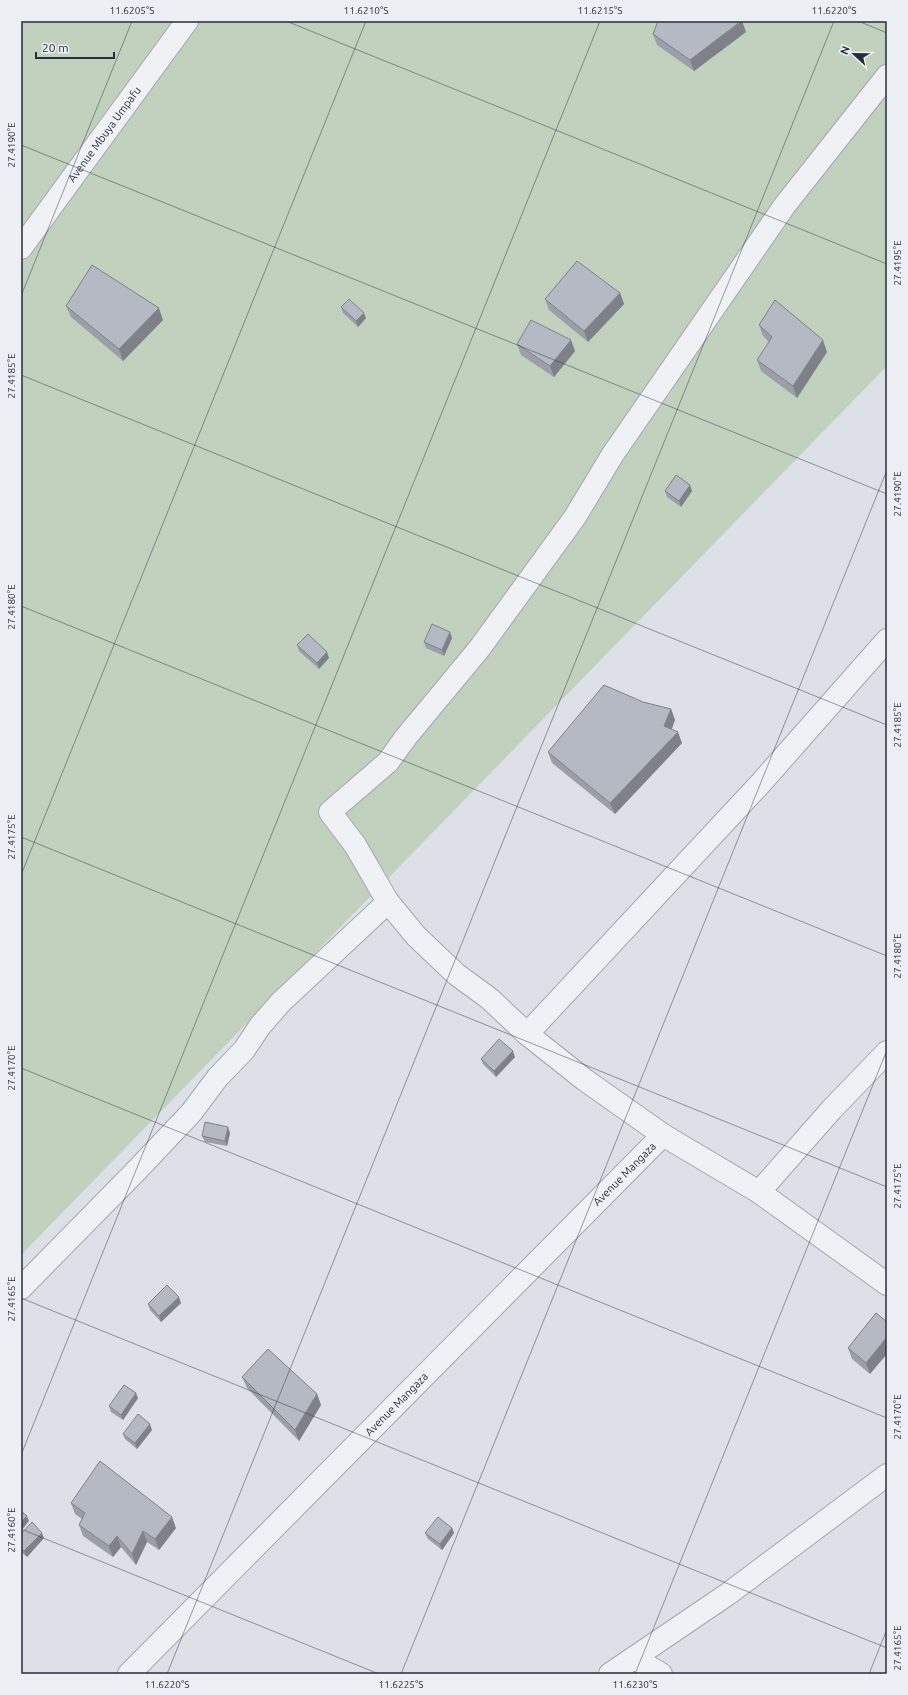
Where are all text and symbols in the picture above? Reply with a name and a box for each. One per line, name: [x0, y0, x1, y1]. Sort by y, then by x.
text: 11.6205°S: [110, 5, 154, 16]
text: 11.6210°S: [344, 5, 388, 16]
text: 11.6215°S: [578, 5, 622, 16]
text: 11.6220°S: [812, 5, 856, 16]
scale bar: [36, 34, 114, 60]
north arrow: [834, 34, 874, 74]
text: 20 m: [42, 41, 69, 54]
text: N: [838, 44, 852, 56]
street label: Avenue Mbuya Umpafu: [65, 84, 143, 184]
text: 27.4190°E: [6, 122, 17, 168]
text: 27.4195°E: [892, 240, 903, 286]
text: 27.4185°E: [6, 353, 17, 399]
text: 27.4190°E: [892, 471, 903, 517]
text: 27.4180°E: [6, 584, 17, 630]
text: 27.4185°E: [892, 702, 903, 748]
text: 27.4175°E: [6, 814, 17, 860]
text: 27.4180°E: [892, 933, 903, 979]
text: 27.4170°E: [6, 1045, 17, 1091]
street label: Avenue Mangaza: [591, 1140, 658, 1208]
text: 27.4175°E: [892, 1163, 903, 1209]
text: 27.4165°E: [6, 1276, 17, 1322]
street label: Avenue Mangaza: [363, 1370, 430, 1438]
text: 27.4170°E: [892, 1394, 903, 1440]
text: 27.4160°E: [6, 1507, 17, 1553]
text: 27.4165°E: [892, 1625, 903, 1671]
text: 11.6220°S: [145, 1679, 189, 1690]
text: 11.6225°S: [379, 1679, 423, 1690]
text: 11.6230°S: [613, 1679, 657, 1690]

